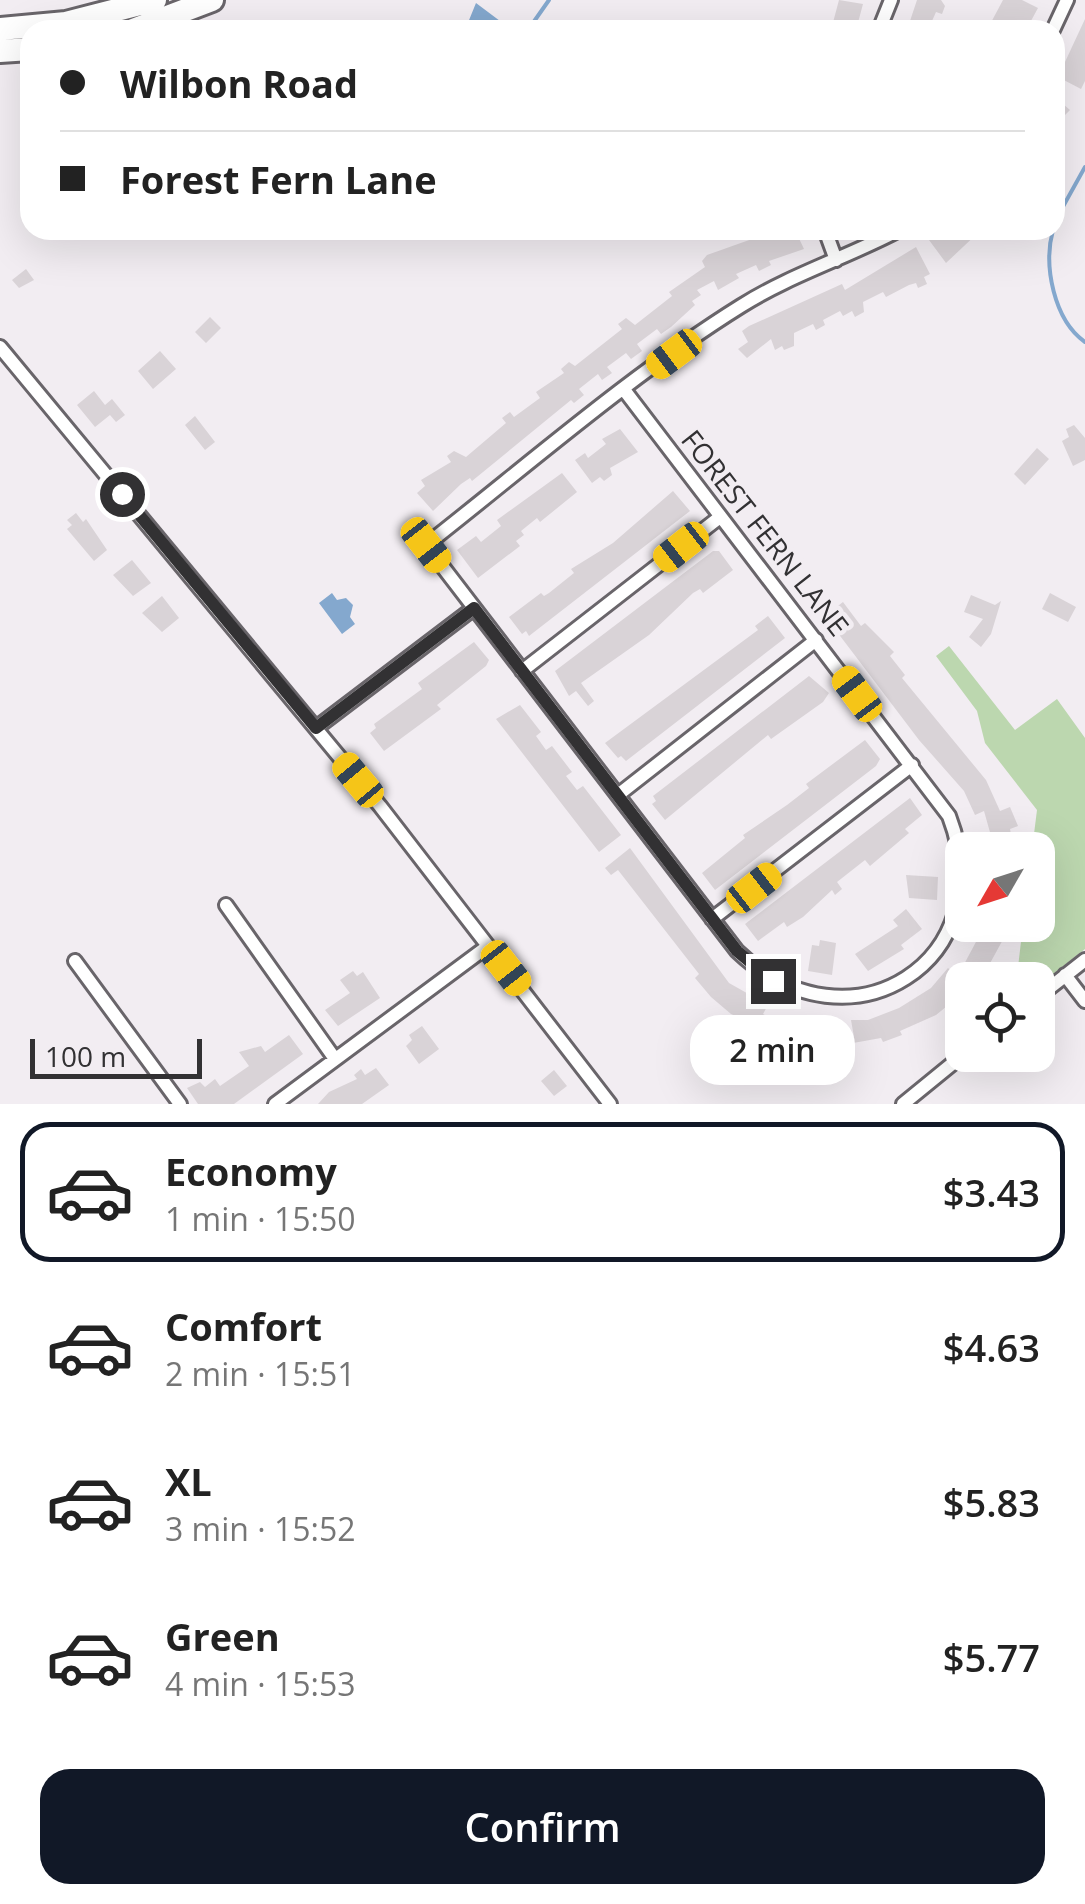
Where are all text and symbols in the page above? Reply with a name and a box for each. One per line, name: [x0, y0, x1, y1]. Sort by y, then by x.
text: Wilbon Road: [120, 57, 358, 109]
text: Forest Fern Lane: [120, 153, 437, 205]
car: [641, 324, 707, 384]
street label: FOREST FERN LANE: [673, 422, 858, 643]
route start: [100, 472, 145, 517]
car: [396, 512, 456, 578]
car: [648, 517, 714, 577]
car: [827, 661, 887, 727]
car: [327, 747, 389, 813]
north arrow: [945, 832, 1055, 942]
map controls: [945, 832, 1055, 1072]
car: [721, 858, 787, 918]
car: [476, 935, 536, 1001]
route end: [751, 959, 796, 1004]
button: locate: [945, 962, 1055, 1072]
callout: 2 min: [690, 1016, 856, 1086]
text: 2 min: [729, 1028, 816, 1071]
scale bar: [30, 1034, 202, 1078]
text: 100 m: [45, 1037, 126, 1075]
text: Economy: [165, 1145, 337, 1197]
icon: car: [45, 1147, 135, 1237]
text: $3.43: [943, 1166, 1040, 1218]
text: 1 min · 15:50: [165, 1197, 356, 1240]
text: Comfort: [165, 1300, 322, 1352]
icon: car: [45, 1302, 135, 1392]
text: $4.63: [943, 1321, 1040, 1373]
text: 2 min · 15:51: [165, 1352, 356, 1395]
text: XL: [165, 1455, 212, 1507]
icon: car: [45, 1457, 135, 1547]
text: $5.83: [943, 1476, 1040, 1528]
text: 3 min · 15:52: [165, 1507, 356, 1550]
text: Green: [165, 1610, 280, 1662]
icon: car: [45, 1612, 135, 1702]
text: $5.77: [943, 1631, 1040, 1683]
text: 4 min · 15:53: [165, 1662, 356, 1705]
button: Confirm: [40, 1769, 1045, 1884]

